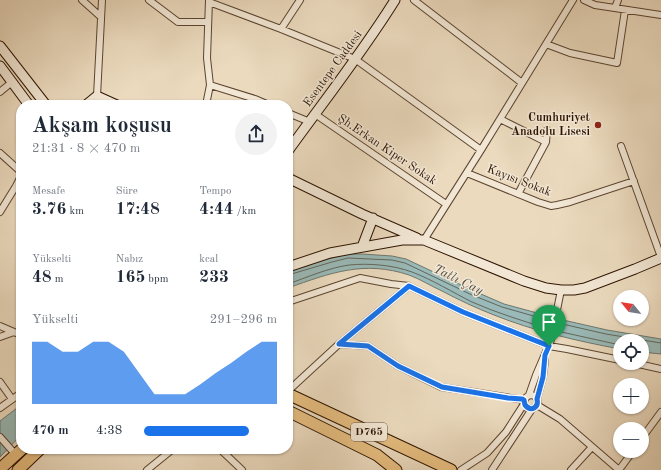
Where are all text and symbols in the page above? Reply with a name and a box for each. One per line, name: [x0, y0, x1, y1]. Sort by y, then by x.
street label: Esentepe Caddesi: [301, 29, 365, 109]
street label: Şh.Erkan Kiper Sokak: [335, 112, 439, 188]
place label: Cumhuriyet Anadolu Lisesi: [511, 112, 591, 138]
button: share: [235, 113, 277, 155]
text: Akşam koşusu: [32, 115, 172, 137]
marker: Cumhuriyet Anadolu Lisesi: [593, 120, 603, 130]
text: 21:31 · 8 × 470 m: [32, 142, 140, 155]
street label: Kayısı Sokak: [485, 163, 553, 199]
text: Mesafe: [32, 186, 65, 197]
text: Süre: [116, 186, 138, 197]
text: Tempo: [199, 186, 231, 197]
text: 3.76: [32, 201, 66, 218]
text: 17:48: [116, 201, 160, 218]
text: 4:44: [199, 201, 234, 218]
text: km: [66, 206, 84, 217]
text: /km: [234, 206, 256, 217]
text: Yükselti: [32, 254, 71, 265]
text: Nabız: [116, 254, 143, 265]
text: kcal: [199, 254, 218, 265]
water label: Tatlı Çay: [431, 262, 485, 298]
text: 48: [32, 269, 52, 286]
text: 165: [116, 269, 145, 286]
text: 233: [199, 269, 229, 286]
text: m: [52, 274, 64, 285]
text: bpm: [145, 274, 168, 285]
north arrow: [613, 290, 649, 326]
map controls: [613, 290, 649, 458]
pin: [532, 305, 566, 346]
icon: arrive: [538, 311, 560, 333]
text: Yükselti: [32, 313, 78, 326]
text: 291–296 m: [210, 313, 277, 326]
button: locate: [613, 334, 649, 370]
button: +: [613, 378, 649, 414]
button: −: [613, 422, 649, 458]
road number: D765: [351, 423, 387, 441]
text: 470 m: [32, 424, 69, 437]
text: 4:38: [96, 424, 122, 437]

